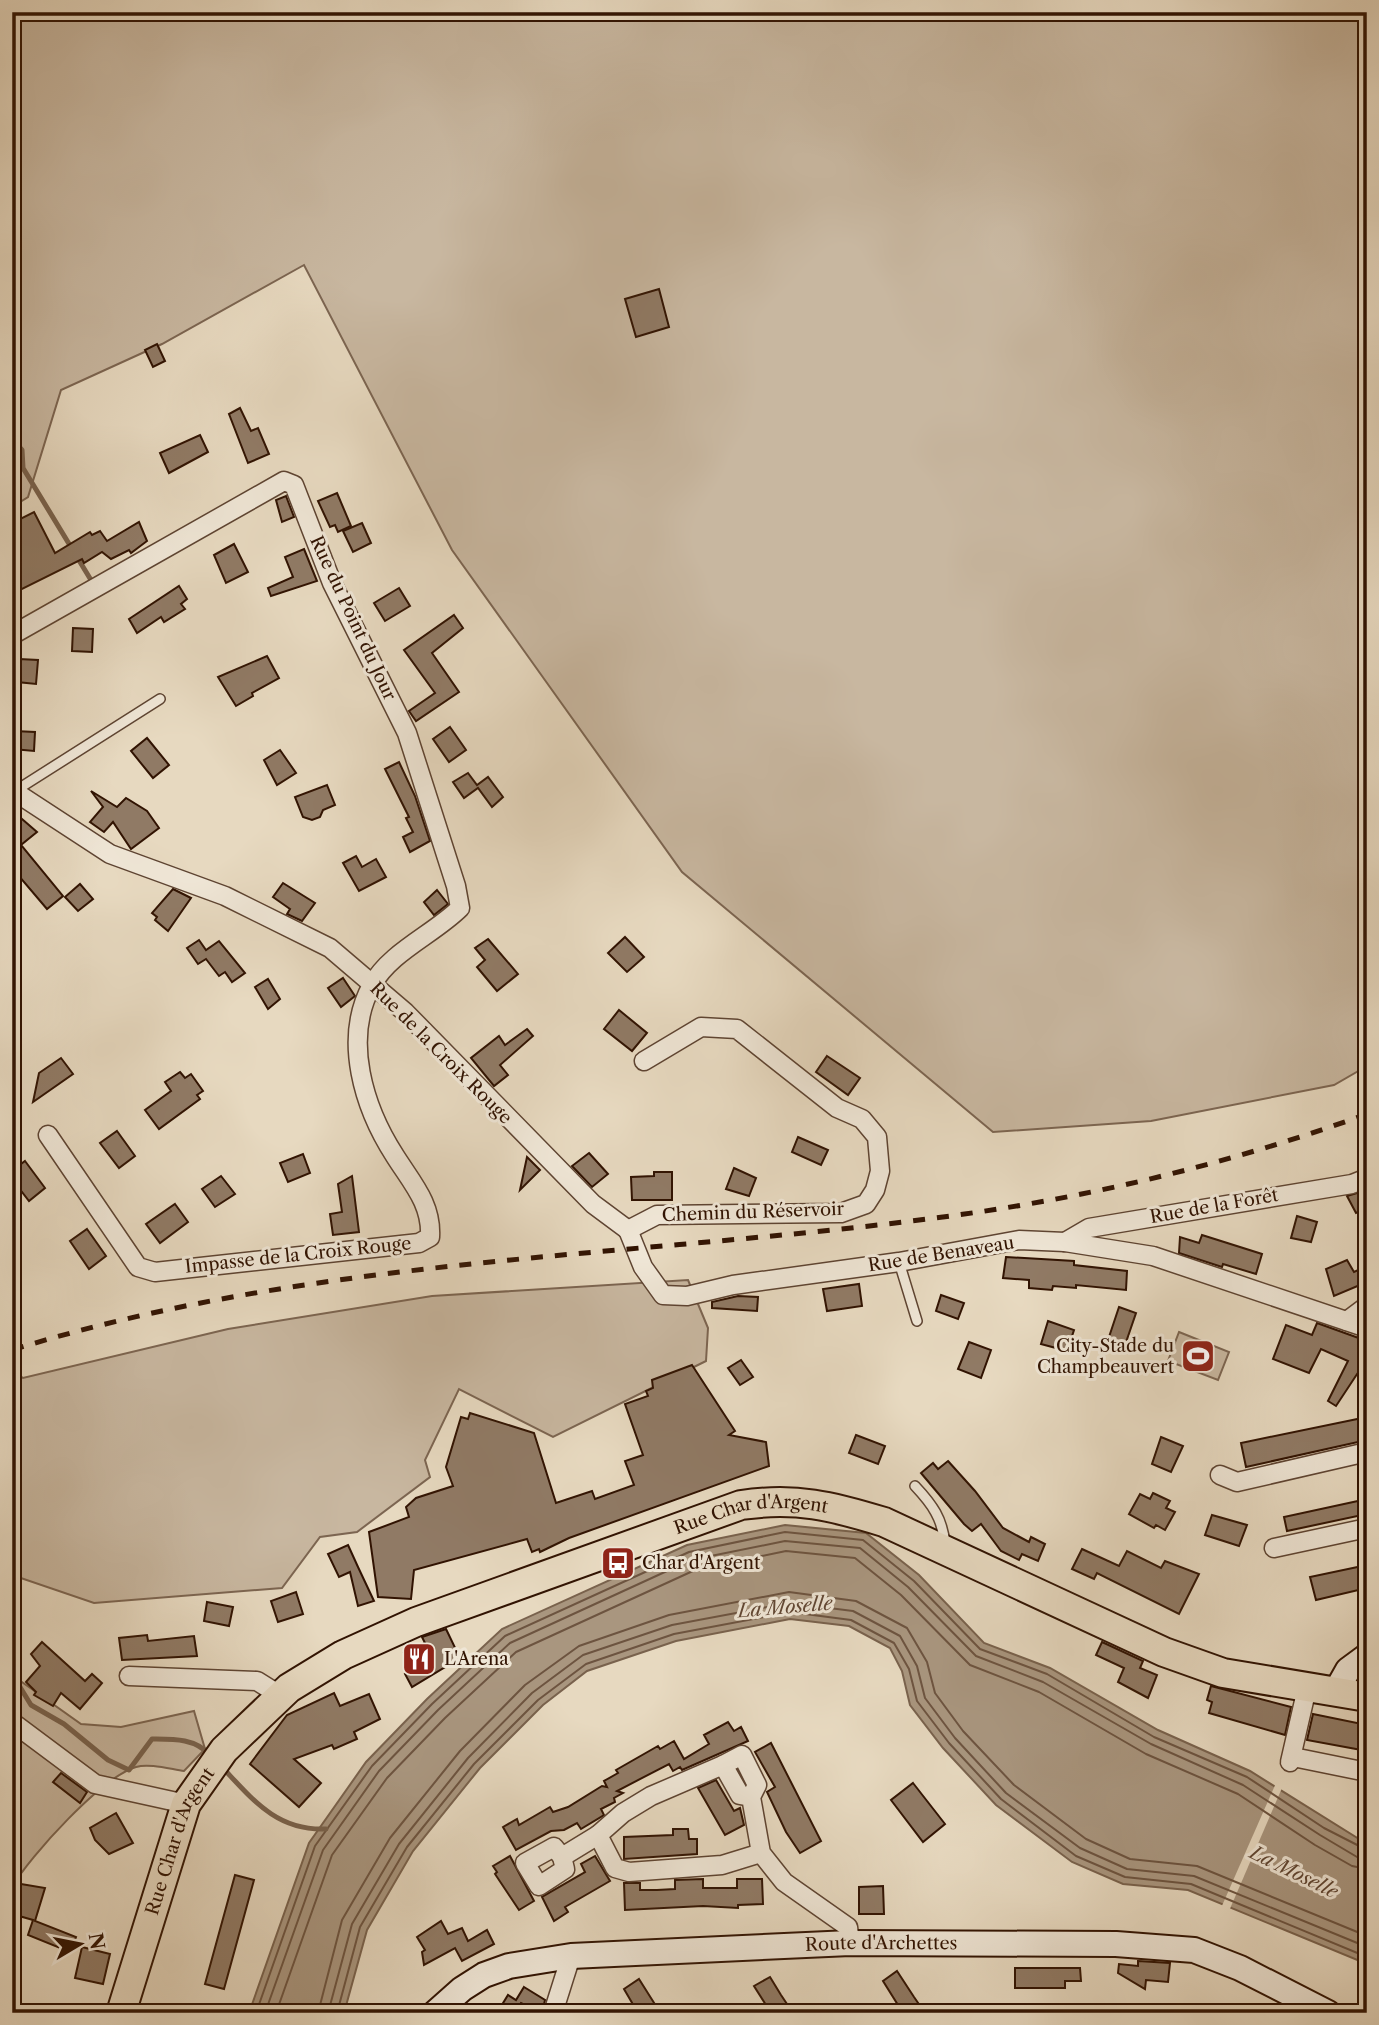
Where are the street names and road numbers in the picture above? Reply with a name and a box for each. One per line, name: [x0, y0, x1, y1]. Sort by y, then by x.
street label: Rue du Point du Jour: [305, 532, 401, 704]
street label: Rue de la Croix Rouge: [365, 977, 517, 1129]
street label: Rue de la Forêt: [1148, 1184, 1281, 1228]
street label: Chemin du Réservoir: [661, 1198, 845, 1226]
street label: Impasse de la Croix Rouge: [184, 1232, 412, 1278]
street label: Rue de Benaveau: [866, 1232, 1016, 1276]
street label: Rue Char d'Argent: [671, 1491, 830, 1539]
street label: Rue Char d'Argent: [141, 1763, 220, 1918]
street label: Route d'Archettes: [804, 1932, 957, 1956]

